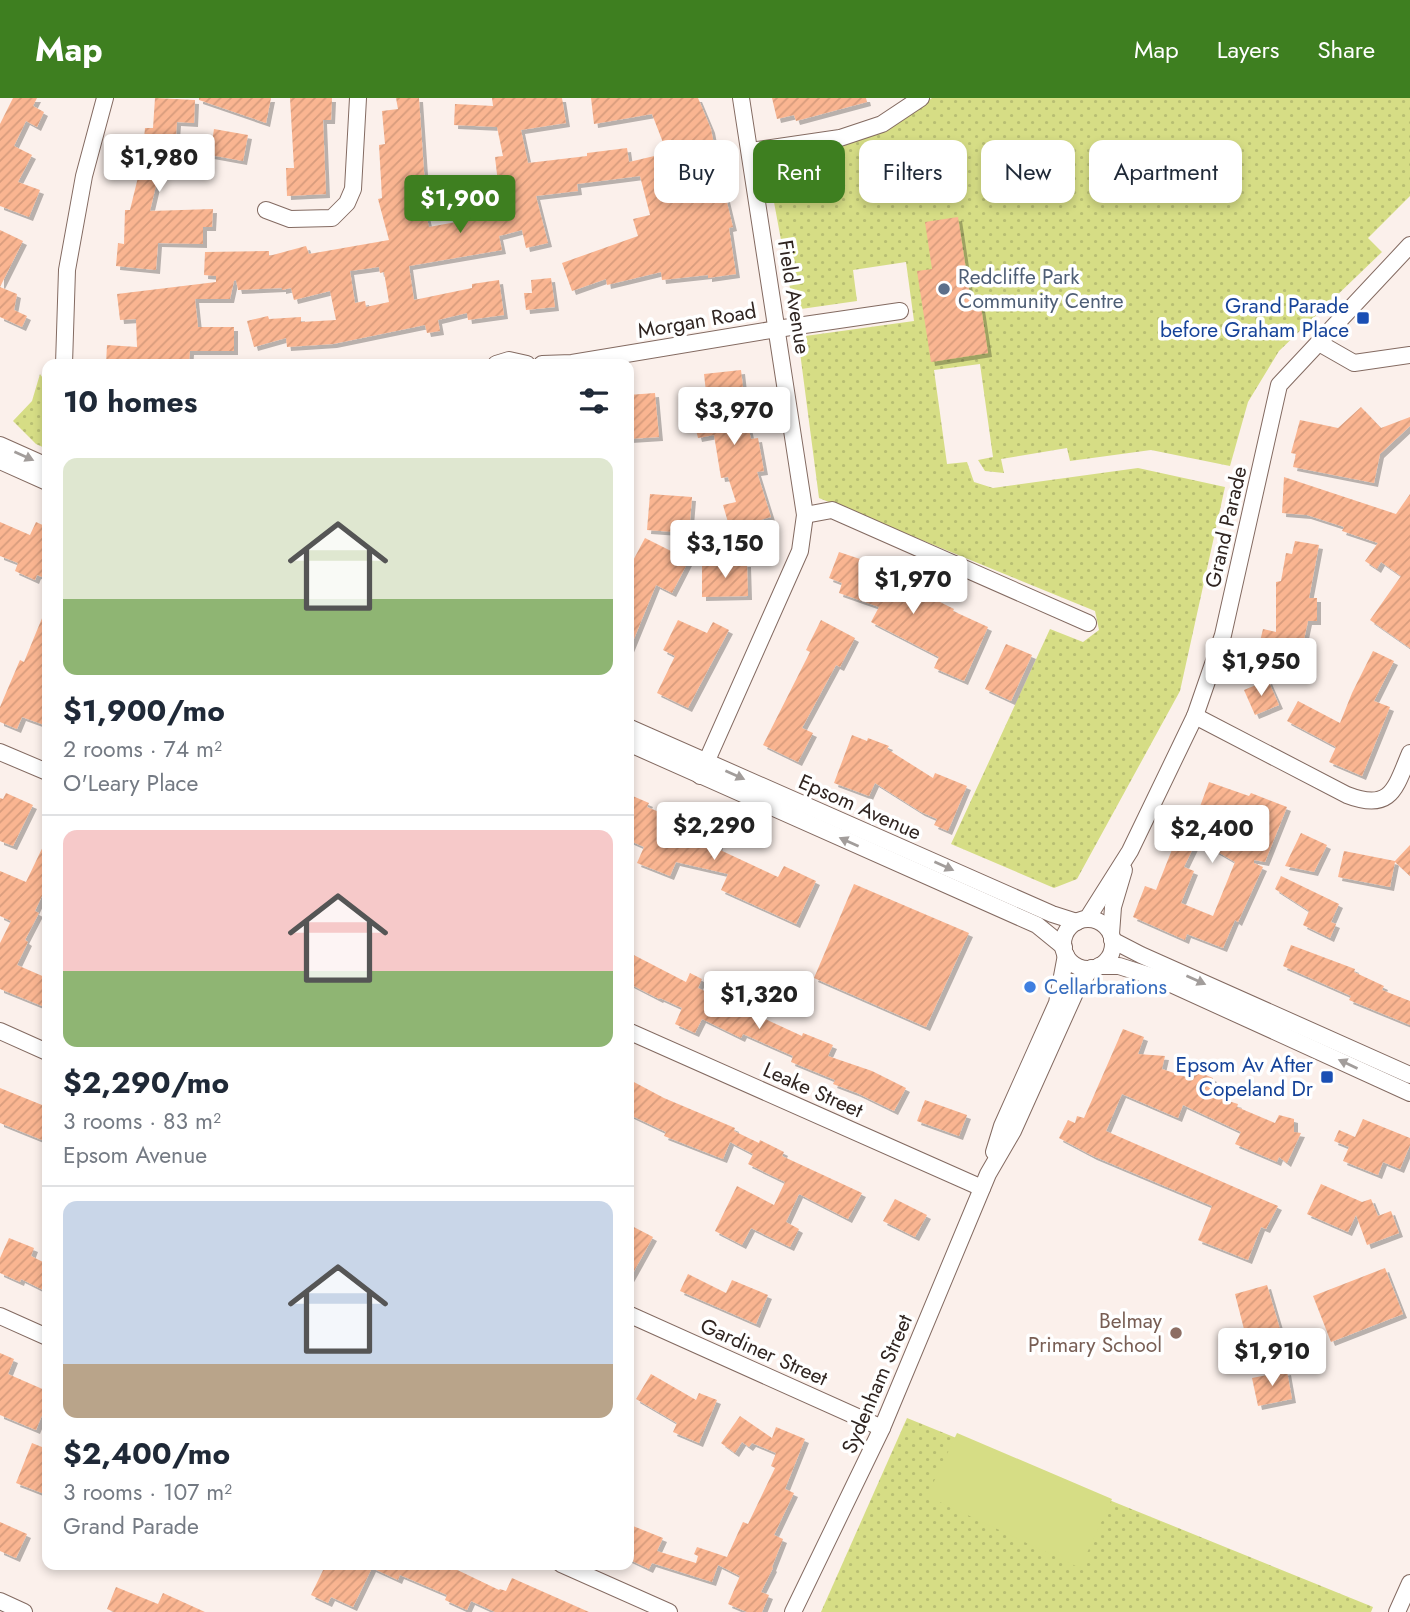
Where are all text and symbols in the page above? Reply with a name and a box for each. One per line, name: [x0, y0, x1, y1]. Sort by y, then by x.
text: Map: [35, 26, 103, 73]
text: Map: [1134, 32, 1179, 67]
text: Layers: [1217, 32, 1279, 67]
text: Share: [1317, 32, 1375, 67]
pin: $1,980: [102, 134, 216, 194]
text: $1,980: [120, 140, 198, 174]
chip: Buy: [654, 140, 739, 203]
chip: Rent: [753, 140, 845, 203]
chip: Filters: [859, 140, 967, 203]
chip: New: [981, 140, 1075, 203]
chip: Apartment: [1089, 140, 1242, 203]
pin: $1,900: [403, 176, 517, 235]
text: $1,900: [420, 181, 500, 215]
street label: Field Avenue: [770, 238, 818, 356]
place label: Redcliffe Park Community Centre: [958, 262, 1124, 316]
marker: Redcliffe Park Community Centre: [936, 281, 952, 297]
place label: Grand Parade before Graham Place: [1160, 291, 1349, 345]
street label: Morgan Road: [635, 296, 759, 346]
marker: Grand Parade before Graham Place: [1355, 310, 1371, 326]
text: 10 homes: [63, 380, 197, 423]
icon: filters: [575, 382, 613, 420]
pin: $3,970: [677, 388, 791, 447]
text: $3,970: [694, 393, 774, 427]
one-way arrow: [13, 451, 34, 462]
street label: Grand Parade: [1197, 463, 1255, 591]
icon: home: [275, 503, 401, 629]
pin: $3,150: [668, 520, 782, 580]
text: $3,150: [686, 526, 764, 560]
pin: $1,970: [856, 556, 970, 616]
text: $1,970: [874, 562, 952, 596]
pin: $1,950: [1204, 638, 1318, 698]
text: $1,950: [1222, 644, 1300, 678]
text: $1,900/mo: [63, 689, 225, 732]
text: 2 rooms · 74 m²: [63, 732, 222, 766]
text: O'Leary Place: [63, 766, 198, 800]
street label: Epsom Avenue: [794, 767, 926, 848]
one-way arrow: [725, 770, 746, 781]
pin: $2,290: [657, 802, 771, 862]
pin: $2,400: [1155, 806, 1269, 865]
text: $2,290: [673, 808, 755, 842]
text: $2,400: [1170, 811, 1254, 845]
one-way arrow: [839, 836, 860, 847]
one-way arrow: [933, 861, 954, 872]
icon: home: [275, 875, 401, 1001]
pin: $1,320: [702, 972, 816, 1031]
place label: Cellarbrations: [1044, 972, 1167, 1002]
one-way arrow: [1186, 974, 1206, 986]
text: $1,320: [720, 977, 798, 1011]
marker: Cellarbrations: [1022, 979, 1038, 995]
place label: Epsom Av After Copeland Dr: [1176, 1050, 1314, 1104]
street label: Leake Street: [758, 1055, 868, 1125]
one-way arrow: [1338, 1058, 1358, 1070]
text: $2,290/mo: [63, 1061, 229, 1104]
marker: Epsom Av After Copeland Dr: [1319, 1069, 1335, 1085]
text: 3 rooms · 83 m²: [63, 1104, 221, 1138]
text: Epsom Avenue: [63, 1138, 207, 1172]
icon: home: [275, 1246, 401, 1372]
place label: Belmay Primary School: [1028, 1306, 1163, 1360]
street label: Sydenham Street: [834, 1310, 920, 1458]
street label: Gardiner Street: [696, 1311, 832, 1393]
marker: Belmay Primary School: [1168, 1325, 1184, 1341]
pin: $1,910: [1215, 1328, 1329, 1388]
text: $1,910: [1234, 1334, 1310, 1368]
text: $2,400/mo: [63, 1432, 230, 1475]
text: 3 rooms · 107 m²: [63, 1475, 232, 1509]
text: Grand Parade: [63, 1509, 199, 1543]

